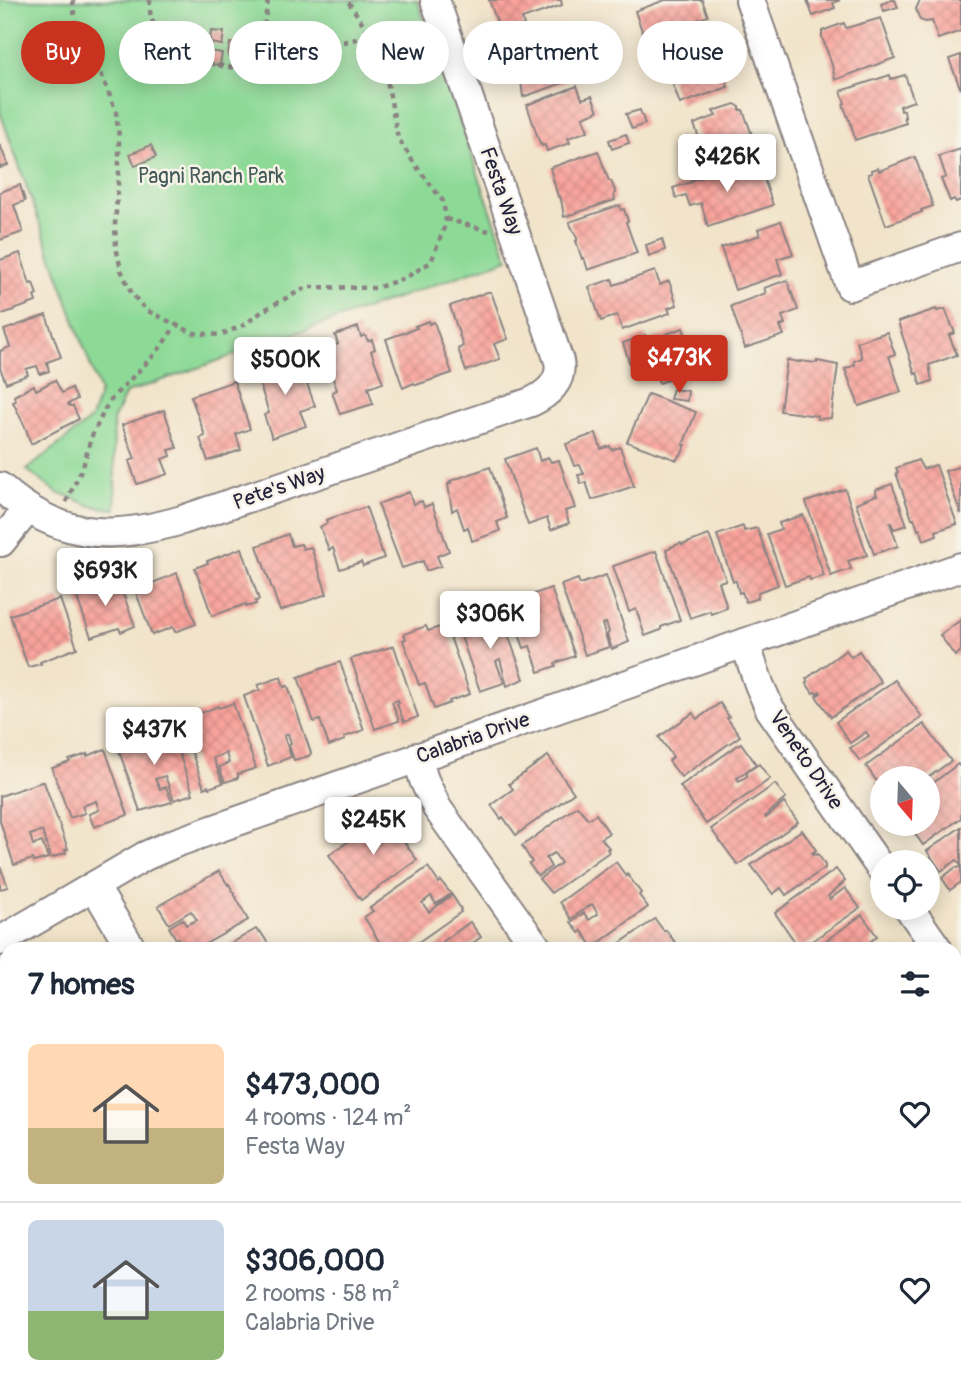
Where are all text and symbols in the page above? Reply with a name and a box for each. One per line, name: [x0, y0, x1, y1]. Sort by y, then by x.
chip: Buy: [21, 21, 105, 84]
chip: Rent: [119, 21, 215, 84]
chip: Filters: [229, 21, 342, 84]
chip: New: [356, 21, 449, 84]
chip: Apartment: [463, 21, 623, 84]
chip: House: [637, 21, 747, 84]
pin: $426K: [678, 134, 776, 194]
text: $426K: [694, 142, 760, 171]
street label: Festa Way: [473, 143, 529, 239]
park label: Pagni Ranch Park: [138, 163, 284, 190]
pin: $473K: [630, 336, 728, 395]
pin: $500K: [236, 338, 334, 397]
text: $473K: [647, 343, 711, 372]
text: $500K: [250, 345, 320, 374]
street label: Pete's Way: [229, 460, 329, 516]
pin: $693K: [56, 548, 154, 608]
text: $693K: [73, 556, 137, 585]
pin: $306K: [441, 592, 539, 651]
text: $306K: [456, 599, 524, 628]
street label: Veneto Drive: [763, 705, 849, 815]
street label: Calabria Drive: [413, 706, 534, 770]
pin: $437K: [105, 708, 203, 767]
text: $437K: [122, 715, 186, 744]
north arrow: [870, 766, 940, 836]
map controls: [870, 766, 940, 920]
pin: $245K: [324, 798, 422, 857]
text: $245K: [341, 805, 406, 834]
button: locate: [870, 850, 940, 920]
icon: filters: [896, 965, 934, 1003]
text: 7 homes: [28, 966, 135, 1003]
text: $473,000: [245, 1066, 380, 1103]
icon: home: [84, 1072, 168, 1156]
icon: heart: [896, 1095, 934, 1133]
text: 4 rooms · 124 m²: [245, 1103, 411, 1132]
text: Festa Way: [245, 1132, 345, 1161]
text: $306,000: [245, 1242, 385, 1279]
icon: home: [84, 1248, 168, 1332]
icon: heart: [896, 1271, 934, 1309]
text: 2 rooms · 58 m²: [245, 1279, 400, 1308]
text: Calabria Drive: [245, 1308, 374, 1337]

